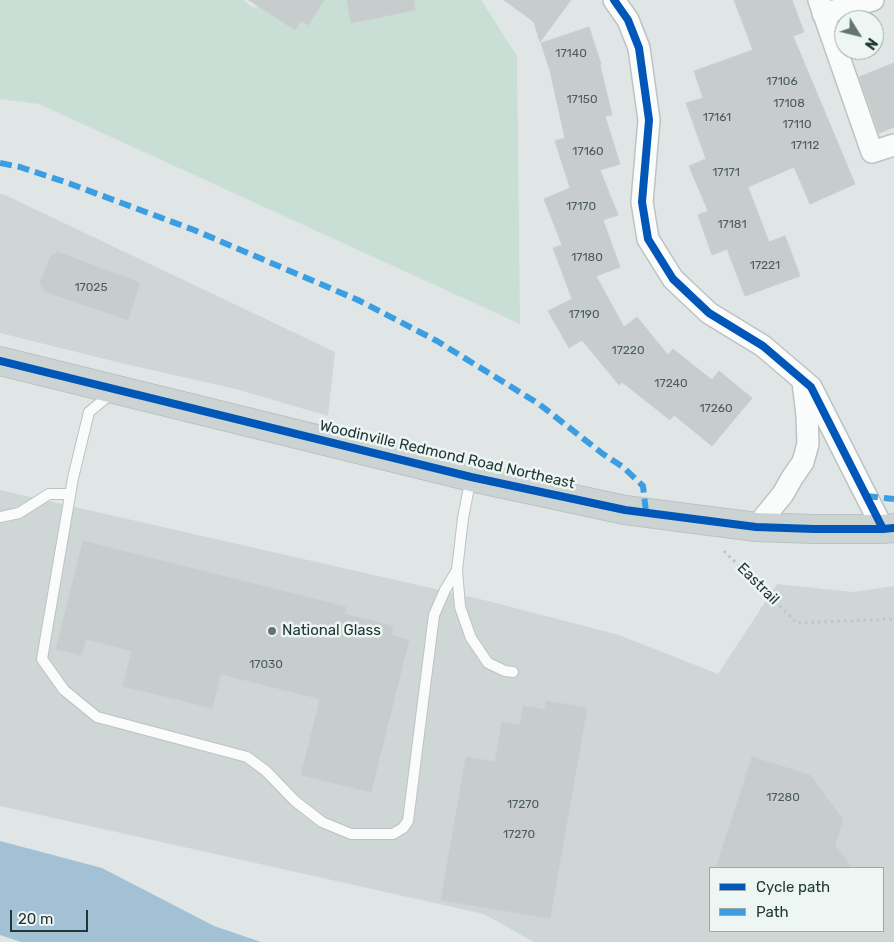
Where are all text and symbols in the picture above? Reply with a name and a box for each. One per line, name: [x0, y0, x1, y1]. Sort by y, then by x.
north arrow: [834, 10, 884, 60]
text: N: [861, 34, 881, 53]
house number: 17140: [555, 47, 587, 61]
house number: 17106: [766, 75, 798, 89]
house number: 17150: [566, 93, 598, 107]
house number: 17108: [773, 97, 805, 111]
house number: 17161: [703, 111, 731, 125]
house number: 17110: [782, 118, 812, 132]
house number: 17112: [791, 139, 819, 153]
house number: 17160: [572, 145, 604, 159]
house number: 17171: [712, 166, 740, 180]
house number: 17170: [566, 200, 596, 214]
house number: 17181: [717, 218, 747, 232]
house number: 17180: [571, 251, 603, 265]
house number: 17221: [750, 259, 780, 273]
house number: 17025: [74, 281, 108, 295]
house number: 17190: [568, 308, 600, 322]
house number: 17220: [612, 344, 644, 358]
house number: 17240: [654, 377, 688, 391]
house number: 17260: [699, 402, 733, 416]
street label: Woodinville Redmond Road Northeast: [318, 417, 576, 493]
street label: Eastrail: [733, 559, 783, 609]
place label: National Glass: [282, 622, 381, 640]
marker: National Glass: [266, 625, 278, 637]
house number: 17030: [249, 658, 283, 672]
house number: 17280: [766, 791, 800, 805]
house number: 17270: [507, 798, 539, 812]
house number: 17270: [503, 828, 535, 842]
legend: [709, 867, 884, 932]
text: Cycle path: [756, 878, 830, 896]
scale bar: [12, 900, 90, 932]
text: Path: [756, 903, 789, 921]
text: 20 m: [18, 910, 53, 928]

